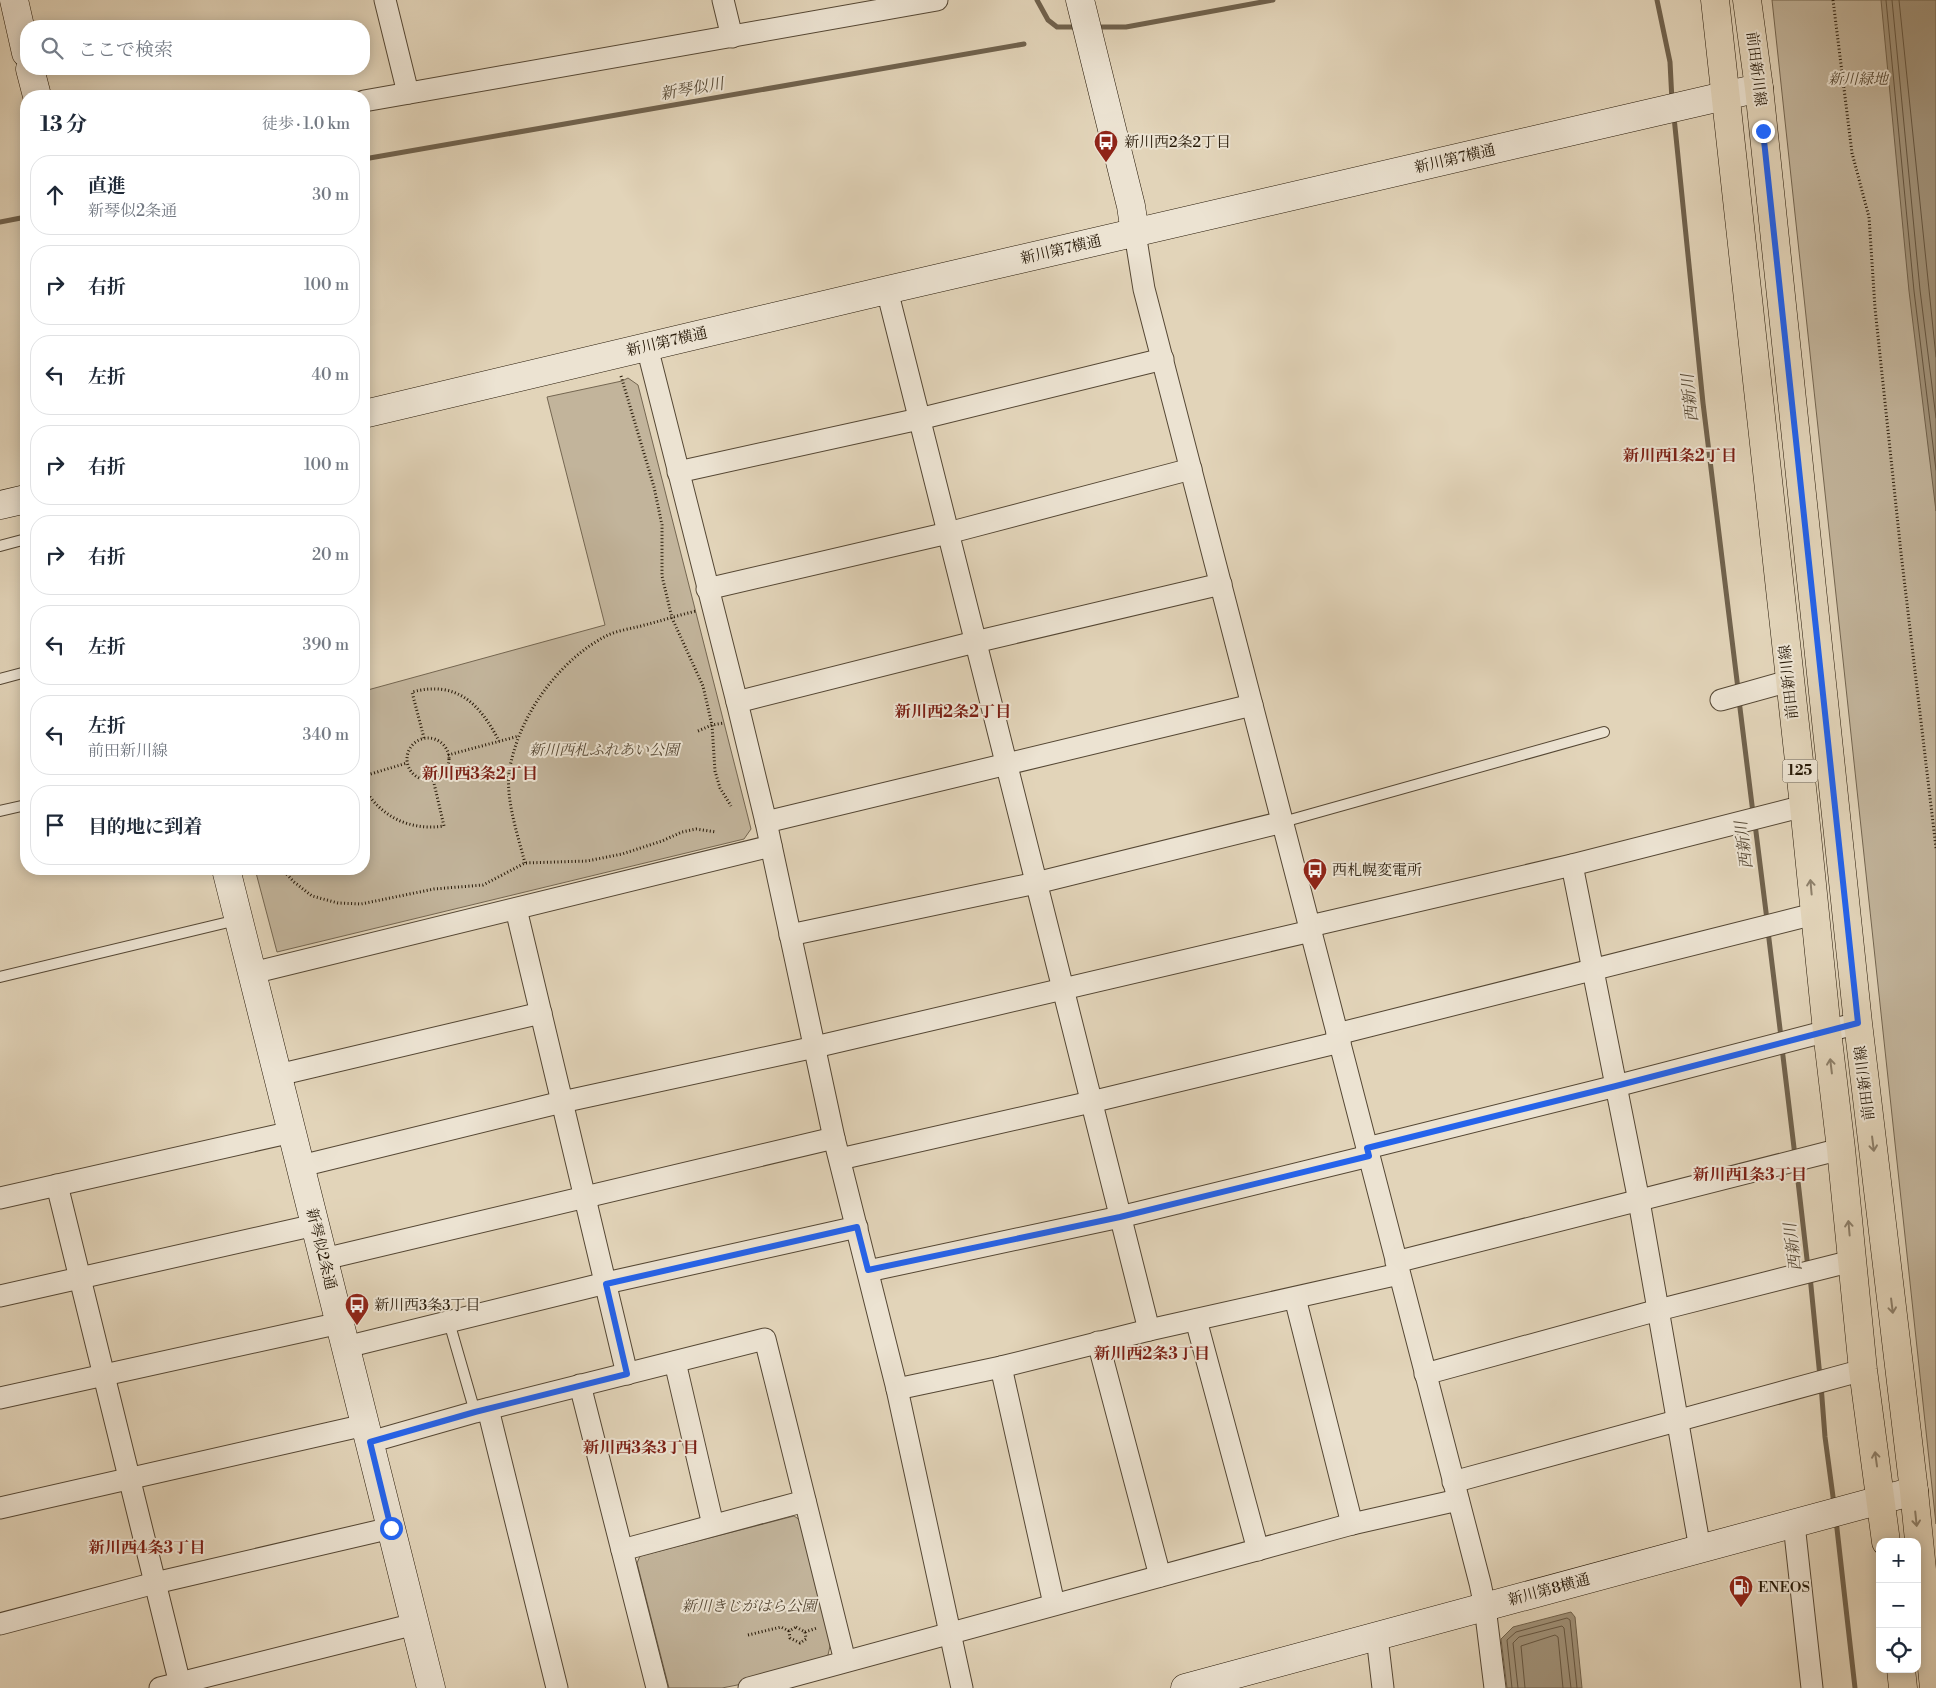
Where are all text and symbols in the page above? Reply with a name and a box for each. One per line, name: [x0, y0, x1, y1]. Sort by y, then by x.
search box: [20, 20, 370, 75]
street label: 前田新川線: [1742, 31, 1770, 107]
icon: search: [38, 34, 66, 62]
text: ここで検索: [78, 38, 173, 62]
park label: 新川緑地: [1828, 70, 1890, 89]
water label: 新琴似川: [659, 73, 727, 104]
text: 13 分: [40, 112, 87, 138]
text: 徒歩 · 1.0 km: [262, 114, 350, 134]
route end: [1752, 120, 1775, 143]
bus stop icon: 新川西2条2丁目: [1093, 129, 1119, 163]
place label: 新川西2条2丁目: [1124, 133, 1231, 152]
street label: 新川第7横通: [1413, 140, 1497, 178]
text: 直進: [88, 174, 126, 198]
icon: ahead: [41, 181, 69, 209]
text: 30 m: [312, 185, 349, 205]
text: 新琴似2条通: [88, 201, 177, 221]
street label: 新川第7横通: [1019, 231, 1103, 269]
icon: right: [41, 271, 69, 299]
text: 右折: [88, 275, 126, 299]
text: 100 m: [304, 275, 349, 295]
street label: 新川第7横通: [625, 323, 709, 361]
icon: left: [41, 361, 69, 389]
text: 左折: [88, 365, 126, 389]
text: 40 m: [312, 365, 349, 385]
water label: 西新川: [1677, 371, 1702, 423]
district label: 新川西1条2丁目: [1622, 446, 1737, 466]
icon: right: [41, 451, 69, 479]
text: 右折: [88, 455, 126, 479]
text: 100 m: [304, 455, 349, 475]
icon: right: [41, 541, 69, 569]
text: 右折: [88, 545, 126, 569]
text: 20 m: [312, 545, 349, 565]
icon: left: [41, 631, 69, 659]
text: 左折: [88, 635, 126, 659]
text: 390 m: [303, 635, 349, 655]
street label: 前田新川線: [1776, 644, 1802, 720]
district label: 新川西2条2丁目: [894, 702, 1011, 722]
text: 左折: [88, 714, 126, 738]
icon: left: [41, 721, 69, 749]
text: 340 m: [302, 725, 349, 745]
text: 前田新川線: [88, 741, 168, 761]
park label: 新川西札ふれあい公園: [529, 741, 682, 760]
road number: 125: [1782, 759, 1818, 782]
district label: 新川西3条2丁目: [421, 764, 538, 784]
icon: arrive: [41, 811, 69, 839]
text: 目的地に到着: [88, 815, 202, 839]
water label: 西新川: [1731, 818, 1757, 870]
bus stop icon: 西札幌変電所: [1302, 857, 1328, 891]
place label: 西札幌変電所: [1332, 861, 1422, 880]
one-way arrow: [1807, 880, 1816, 896]
street label: 前田新川線: [1851, 1045, 1879, 1121]
one-way arrow: [1826, 1059, 1836, 1075]
one-way arrow: [1868, 1136, 1878, 1152]
district label: 新川西1条3丁目: [1692, 1165, 1807, 1185]
street label: 新琴似2条通: [302, 1206, 340, 1292]
water label: 西新川: [1780, 1220, 1806, 1272]
one-way arrow: [1844, 1220, 1854, 1236]
bus stop icon: 新川西3条3丁目: [344, 1292, 370, 1326]
place label: 新川西3条3丁目: [374, 1296, 481, 1315]
one-way arrow: [1887, 1297, 1897, 1313]
district label: 新川西2条3丁目: [1093, 1344, 1210, 1364]
district label: 新川西3条3丁目: [582, 1438, 699, 1458]
one-way arrow: [1870, 1451, 1880, 1467]
one-way arrow: [1912, 1511, 1921, 1527]
route start: [380, 1517, 403, 1540]
district label: 新川西4条3丁目: [88, 1538, 205, 1558]
map controls: [1876, 1538, 1921, 1673]
button: +: [1876, 1538, 1921, 1583]
street label: 新川第8横通: [1506, 1570, 1592, 1610]
fuel station icon: ENEOS: [1728, 1574, 1754, 1608]
place label: ENEOS: [1758, 1578, 1810, 1597]
button: −: [1876, 1583, 1921, 1628]
park label: 新川きじがはら公園: [681, 1597, 819, 1616]
button: locate: [1876, 1628, 1921, 1673]

